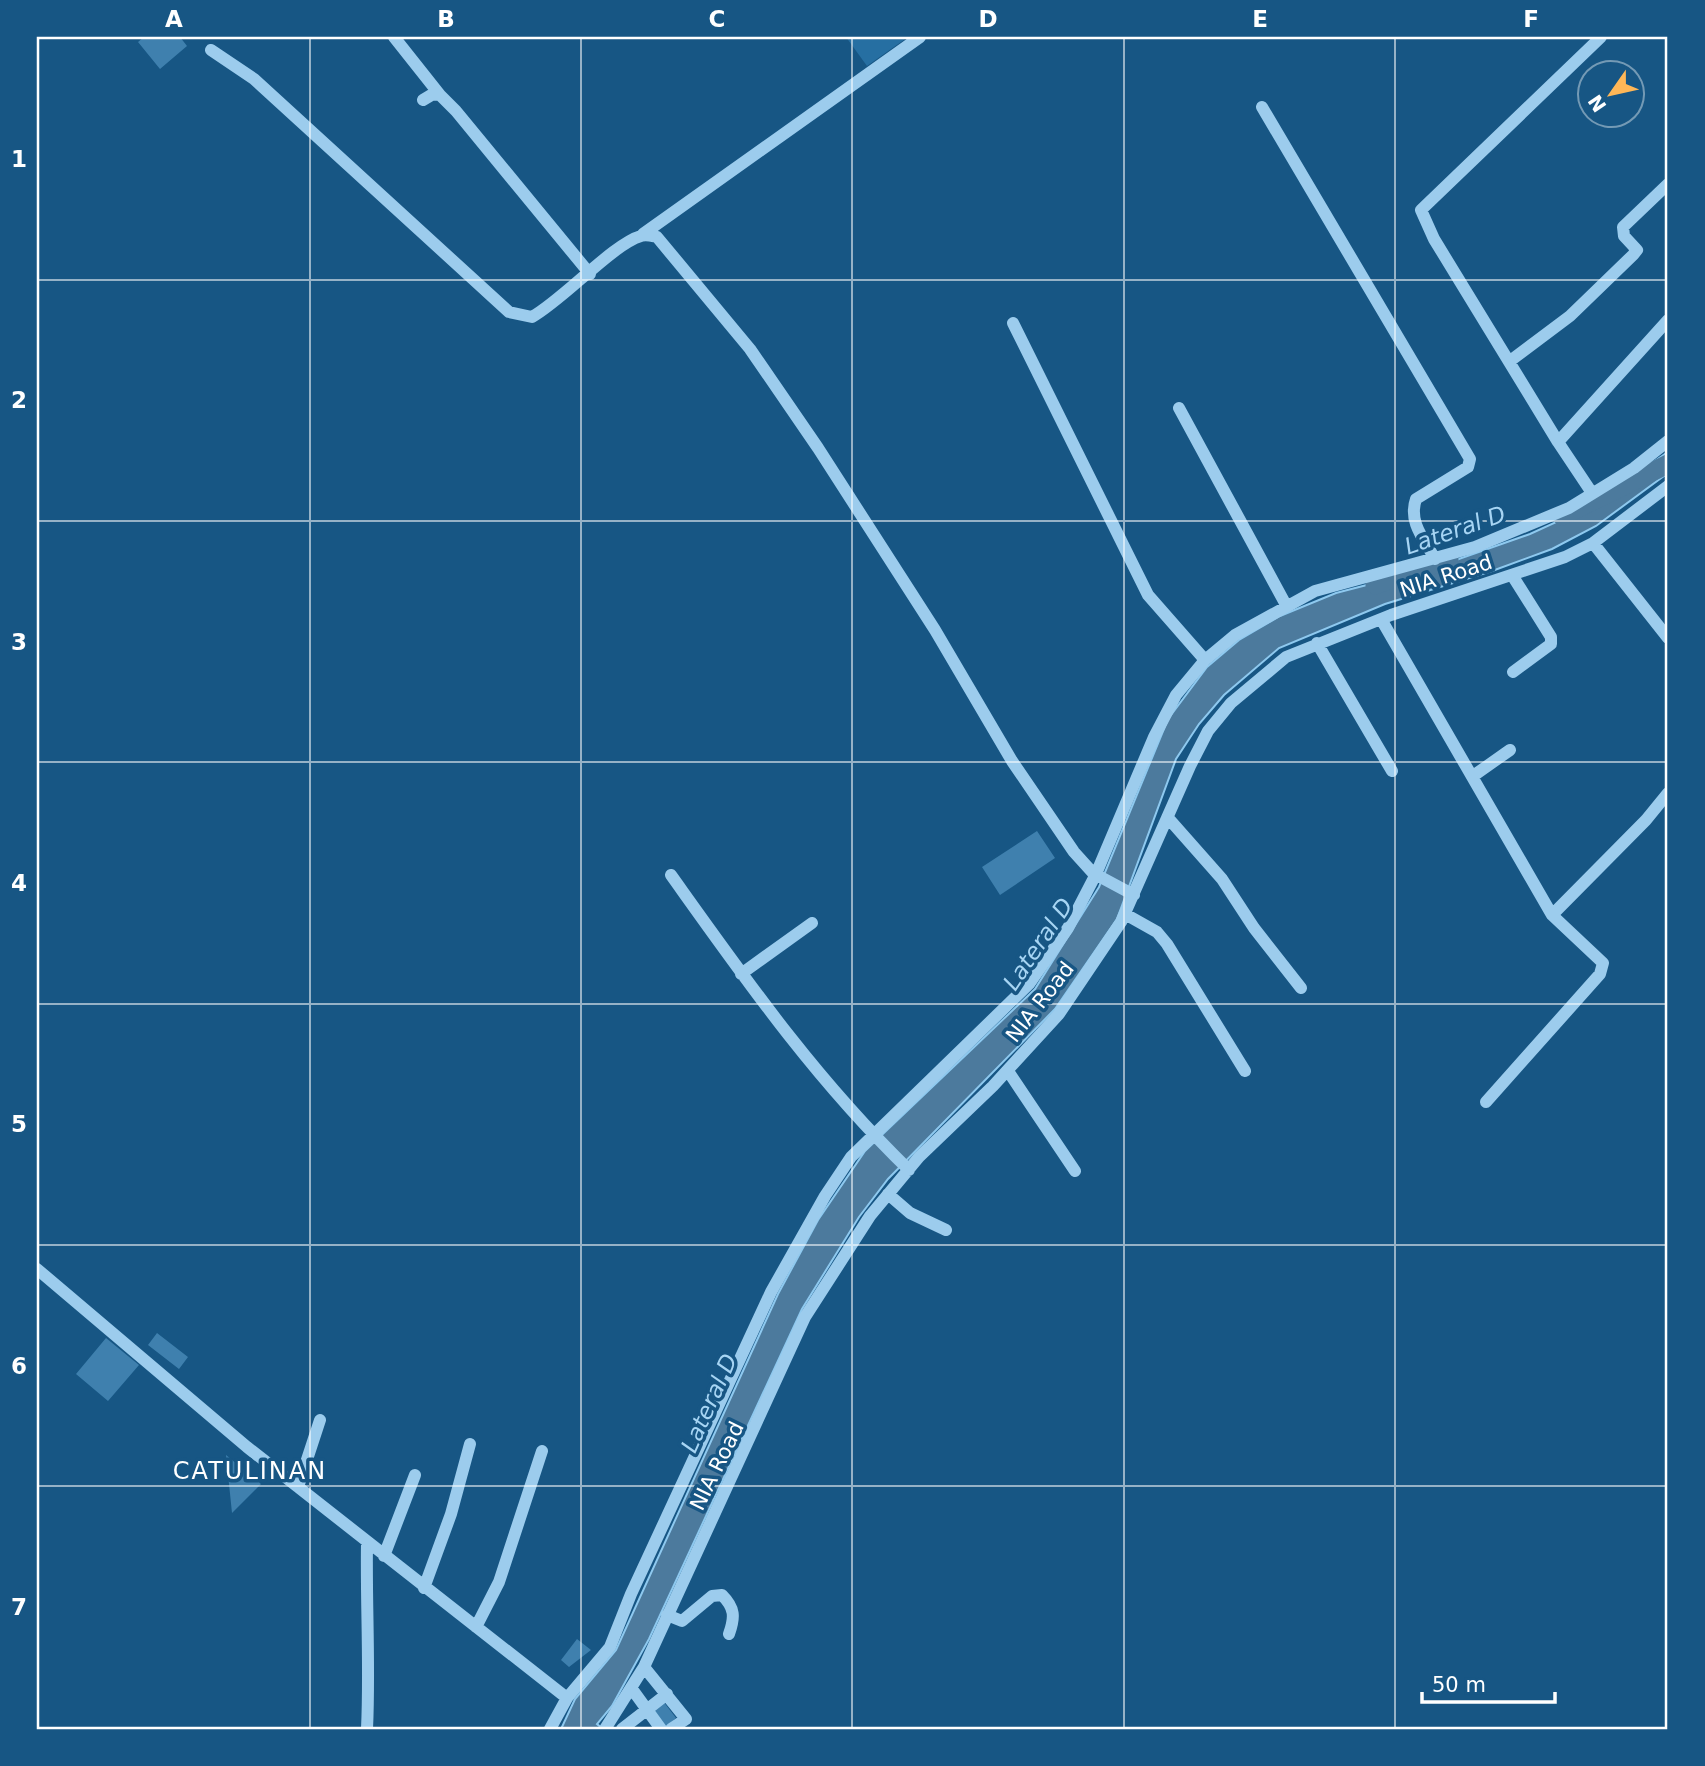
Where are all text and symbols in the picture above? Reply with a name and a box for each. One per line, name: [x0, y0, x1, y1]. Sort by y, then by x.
text: A: [165, 6, 183, 32]
text: B: [437, 6, 455, 32]
text: C: [709, 6, 725, 32]
text: D: [978, 6, 998, 32]
text: E: [1252, 6, 1268, 32]
text: F: [1523, 6, 1539, 32]
north arrow: [1576, 60, 1646, 130]
text: N: [1583, 91, 1610, 116]
text: 1: [11, 146, 27, 172]
text: 2: [11, 387, 27, 413]
water label: Lateral D: [1401, 501, 1509, 559]
street label: NIA Road: [1397, 550, 1495, 602]
text: 3: [11, 629, 27, 655]
text: 4: [11, 870, 27, 896]
water label: Lateral D: [998, 893, 1078, 995]
street label: NIA Road: [1001, 957, 1079, 1047]
text: 5: [11, 1111, 27, 1137]
water label: Lateral D: [676, 1350, 742, 1456]
text: 6: [11, 1353, 27, 1379]
street label: NIA Road: [685, 1418, 749, 1514]
district label: CATULINAN: [173, 1457, 327, 1485]
text: 7: [11, 1594, 27, 1620]
scale bar: [1422, 1661, 1554, 1705]
text: 50 m: [1432, 1673, 1486, 1697]

